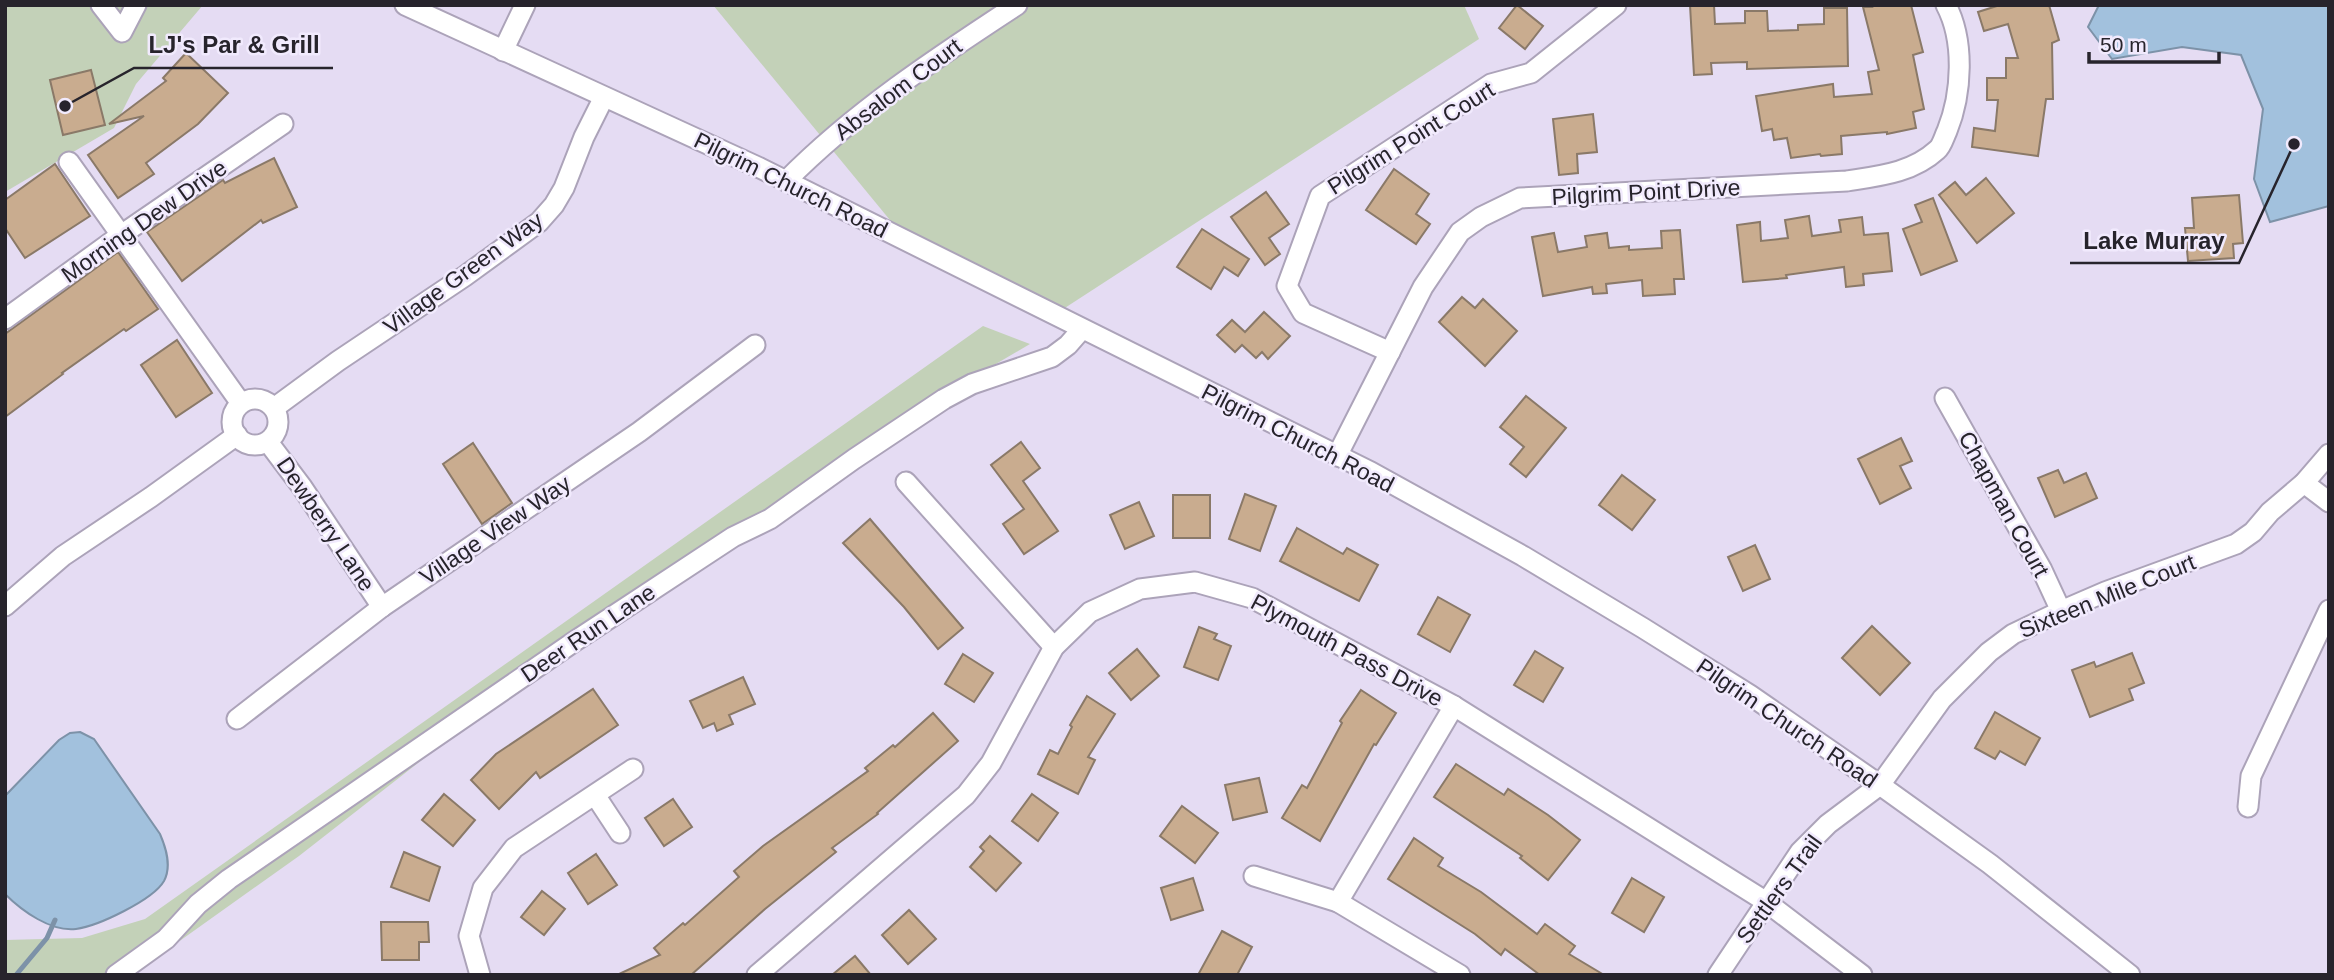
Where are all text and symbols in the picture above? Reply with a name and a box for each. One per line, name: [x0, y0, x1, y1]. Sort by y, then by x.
scale bar: [2089, 21, 2218, 65]
callout: LJ's Par & Grill: [134, 23, 333, 68]
text: LJ's Par & Grill: [148, 31, 320, 58]
street label: Absalom Court: [829, 32, 967, 145]
text: 50 m: [2100, 33, 2147, 56]
street label: Pilgrim Point Court: [1323, 76, 1500, 200]
street label: Pilgrim Church Road: [690, 127, 892, 243]
street label: Morning Dew Drive: [56, 154, 232, 288]
street label: Pilgrim Point Drive: [1551, 174, 1741, 210]
street label: Village Green Way: [378, 206, 548, 339]
callout: Lake Murray: [2070, 218, 2239, 263]
text: Lake Murray: [2083, 227, 2225, 254]
street label: Pilgrim Church Road: [1198, 378, 1398, 498]
street label: Chapman Court: [1953, 427, 2055, 582]
street label: Dewberry Lane: [272, 452, 380, 596]
street label: Village View Way: [415, 470, 576, 590]
street label: Sixteen Mile Court: [2015, 549, 2200, 643]
street label: Deer Run Lane: [516, 579, 660, 687]
street label: Plymouth Pass Drive: [1247, 588, 1447, 712]
street label: Pilgrim Church Road: [1692, 653, 1882, 793]
street label: Settlers Trail: [1731, 830, 1827, 948]

